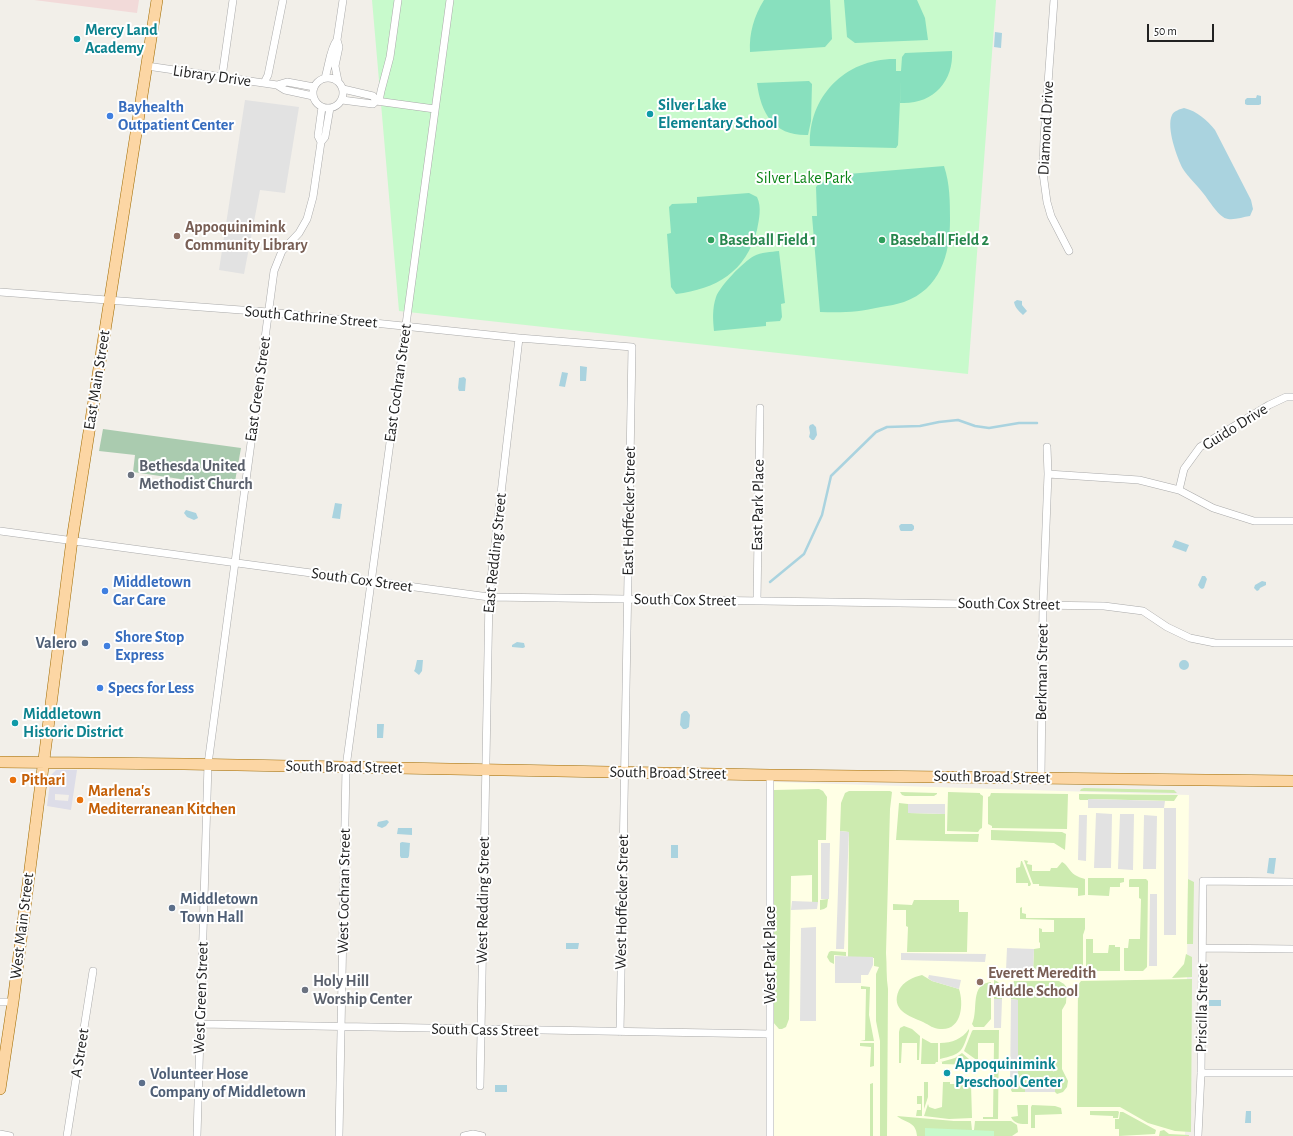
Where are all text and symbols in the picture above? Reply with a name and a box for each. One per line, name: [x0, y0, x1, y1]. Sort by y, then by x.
scale bar: [1149, 16, 1216, 42]
place label: Mercy Land Academy: [85, 20, 158, 58]
text: 50 m: [1154, 25, 1177, 37]
marker: Mercy Land Academy: [72, 34, 82, 44]
street label: Library Drive: [172, 61, 252, 91]
street label: Diamond Drive: [1034, 80, 1058, 176]
place label: Silver Lake Elementary School: [658, 95, 778, 133]
place label: Bayhealth Outpatient Center: [118, 97, 234, 135]
marker: Silver Lake Elementary School: [645, 109, 655, 119]
marker: Bayhealth Outpatient Center: [105, 111, 115, 121]
park label: Silver Lake Park: [756, 168, 852, 188]
place label: Appoquinimink Community Library: [185, 217, 308, 255]
place label: Baseball Field 1: [719, 230, 816, 250]
place label: Baseball Field 2: [890, 230, 989, 250]
marker: Appoquinimink Community Library: [172, 231, 182, 241]
marker: Baseball Field 1: [706, 235, 716, 245]
marker: Baseball Field 2: [877, 235, 887, 245]
street label: South Cathrine Street: [244, 302, 378, 332]
street label: East Cochran Street: [380, 323, 416, 443]
street label: East Main Street: [80, 329, 114, 431]
street label: East Green Street: [241, 335, 275, 443]
street label: Guido Drive: [1199, 399, 1271, 455]
street label: East Hoffecker Street: [618, 446, 640, 576]
place label: Bethesda United Methodist Church: [139, 456, 253, 494]
street label: East Park Place: [748, 459, 768, 551]
marker: Bethesda United Methodist Church: [126, 470, 136, 480]
street label: East Redding Street: [479, 492, 511, 614]
street label: South Cox Street: [310, 563, 414, 597]
place label: Middletown Car Care: [113, 572, 191, 610]
marker: Middletown Car Care: [100, 586, 110, 596]
street label: South Cox Street: [634, 590, 736, 610]
street label: South Cox Street: [958, 594, 1060, 614]
street label: Berkman Street: [1032, 623, 1052, 721]
place label: Shore Stop Express: [115, 627, 184, 665]
place label: Valero: [36, 633, 77, 653]
marker: Valero: [80, 638, 90, 648]
marker: Shore Stop Express: [102, 641, 112, 651]
place label: Specs for Less: [108, 678, 194, 698]
marker: Specs for Less: [95, 683, 105, 693]
place label: Middletown Historic District: [23, 704, 123, 742]
marker: Middletown Historic District: [10, 718, 20, 728]
street label: South Broad Street: [285, 756, 403, 778]
street label: South Broad Street: [609, 762, 727, 784]
street label: South Broad Street: [933, 766, 1051, 788]
place label: Pithari: [21, 770, 65, 790]
marker: Pithari: [8, 775, 18, 785]
place label: Marlena's Mediterranean Kitchen: [88, 781, 236, 819]
marker: Marlena's Mediterranean Kitchen: [75, 795, 85, 805]
street label: West Cochran Street: [333, 828, 355, 954]
street label: West Hoffecker Street: [611, 834, 633, 970]
street label: West Redding Street: [472, 836, 494, 964]
street label: West Main Street: [6, 872, 38, 980]
place label: Middletown Town Hall: [180, 889, 258, 927]
marker: Middletown Town Hall: [167, 903, 177, 913]
street label: West Park Place: [760, 906, 780, 1004]
street label: West Green Street: [189, 942, 213, 1054]
place label: Everett Meredith Middle School: [988, 963, 1096, 1001]
street label: Priscilla Street: [1192, 963, 1212, 1053]
place label: Holy Hill Worship Center: [313, 971, 412, 1009]
marker: Everett Meredith Middle School: [975, 977, 985, 987]
marker: Holy Hill Worship Center: [300, 985, 310, 995]
street label: South Cass Street: [431, 1019, 539, 1041]
street label: A Street: [67, 1027, 93, 1079]
place label: Appoquinimink Preschool Center: [955, 1054, 1063, 1092]
place label: Volunteer Hose Company of Middletown: [150, 1064, 306, 1102]
marker: Appoquinimink Preschool Center: [942, 1068, 952, 1078]
marker: Volunteer Hose Company of Middletown: [137, 1078, 147, 1088]

